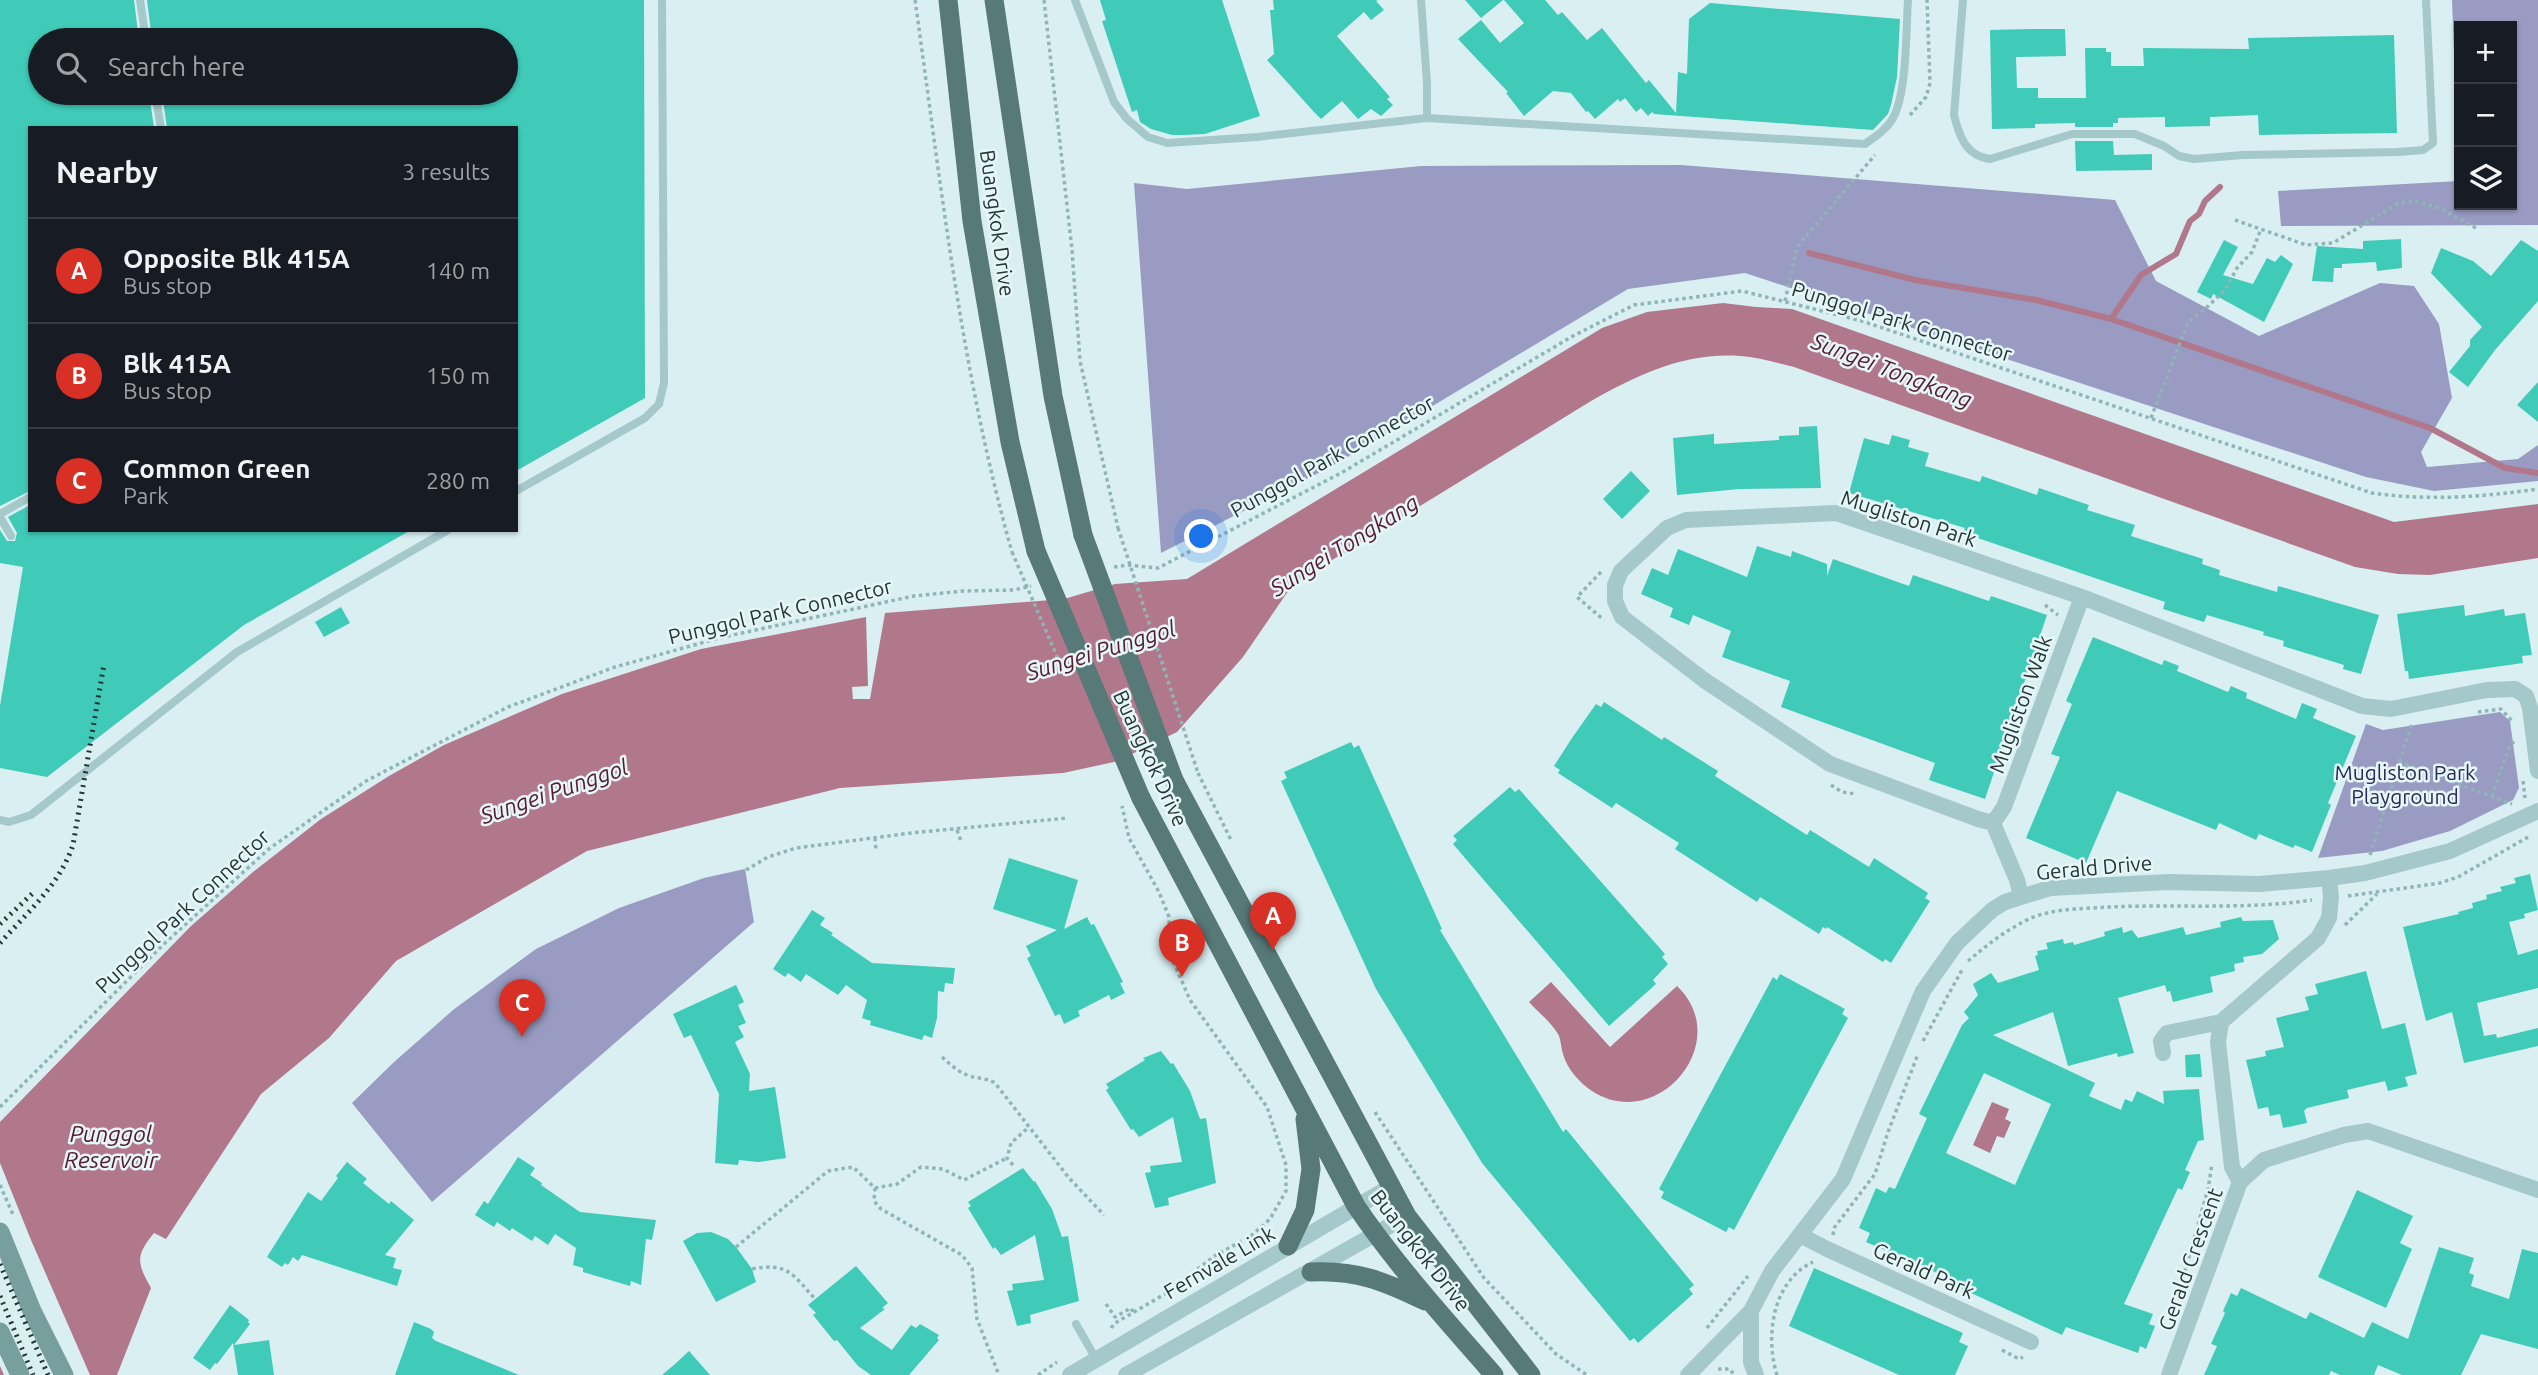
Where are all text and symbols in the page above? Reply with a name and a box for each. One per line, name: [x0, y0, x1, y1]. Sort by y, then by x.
map controls: [2454, 21, 2517, 210]
button: +: [2454, 21, 2517, 84]
search box: [28, 28, 518, 105]
icon: search: [52, 48, 90, 86]
text: Search here: [108, 52, 245, 81]
button: −: [2454, 84, 2517, 147]
button: layers: [2454, 147, 2517, 210]
street label: Buangkok Drive: [976, 148, 1020, 298]
text: Nearby: [56, 155, 158, 189]
text: 3 results: [402, 159, 490, 184]
text: Opposite Blk 415A: [123, 244, 350, 273]
text: A: [71, 258, 87, 283]
text: 140 m: [426, 258, 490, 283]
text: Bus stop: [123, 273, 212, 298]
street label: Punggol Park Connector: [1789, 276, 2015, 366]
water label: Sungei Tongkang: [1807, 328, 1976, 412]
text: Blk 415A: [123, 349, 231, 378]
text: B: [71, 363, 87, 388]
text: 150 m: [426, 363, 490, 388]
text: Bus stop: [123, 378, 212, 403]
street label: Punggol Park Connector: [1226, 390, 1438, 522]
text: Common Green: [123, 454, 311, 483]
text: C: [72, 468, 86, 493]
text: 280 m: [426, 468, 490, 493]
text: Park: [123, 483, 169, 508]
street label: Mugliston Park: [1838, 485, 1980, 551]
water label: Sungei Tongkang: [1265, 489, 1423, 601]
your location: [1184, 519, 1218, 553]
street label: Punggol Park Connector: [666, 574, 894, 648]
water label: Sungei Punggol: [1023, 615, 1179, 685]
street label: Mugliston Walk: [1984, 631, 2056, 776]
street label: Buangkok Drive: [1109, 686, 1193, 830]
water label: Sungei Punggol: [476, 754, 632, 828]
park label: Mugliston Park Playground: [2334, 760, 2476, 808]
street label: Punggol Park Connector: [90, 824, 274, 998]
street label: Gerald Drive: [2035, 850, 2153, 884]
pin: A: [1250, 892, 1296, 950]
pin: B: [1159, 919, 1205, 977]
pin: C: [499, 979, 545, 1037]
water label: Punggol Reservoir: [64, 1121, 159, 1172]
street label: Buangkok Drive: [1366, 1184, 1476, 1316]
street label: Gerald Crescent: [2153, 1184, 2227, 1334]
street label: Fernvale Link: [1159, 1220, 1279, 1303]
street label: Gerald Park: [1870, 1237, 1979, 1303]

